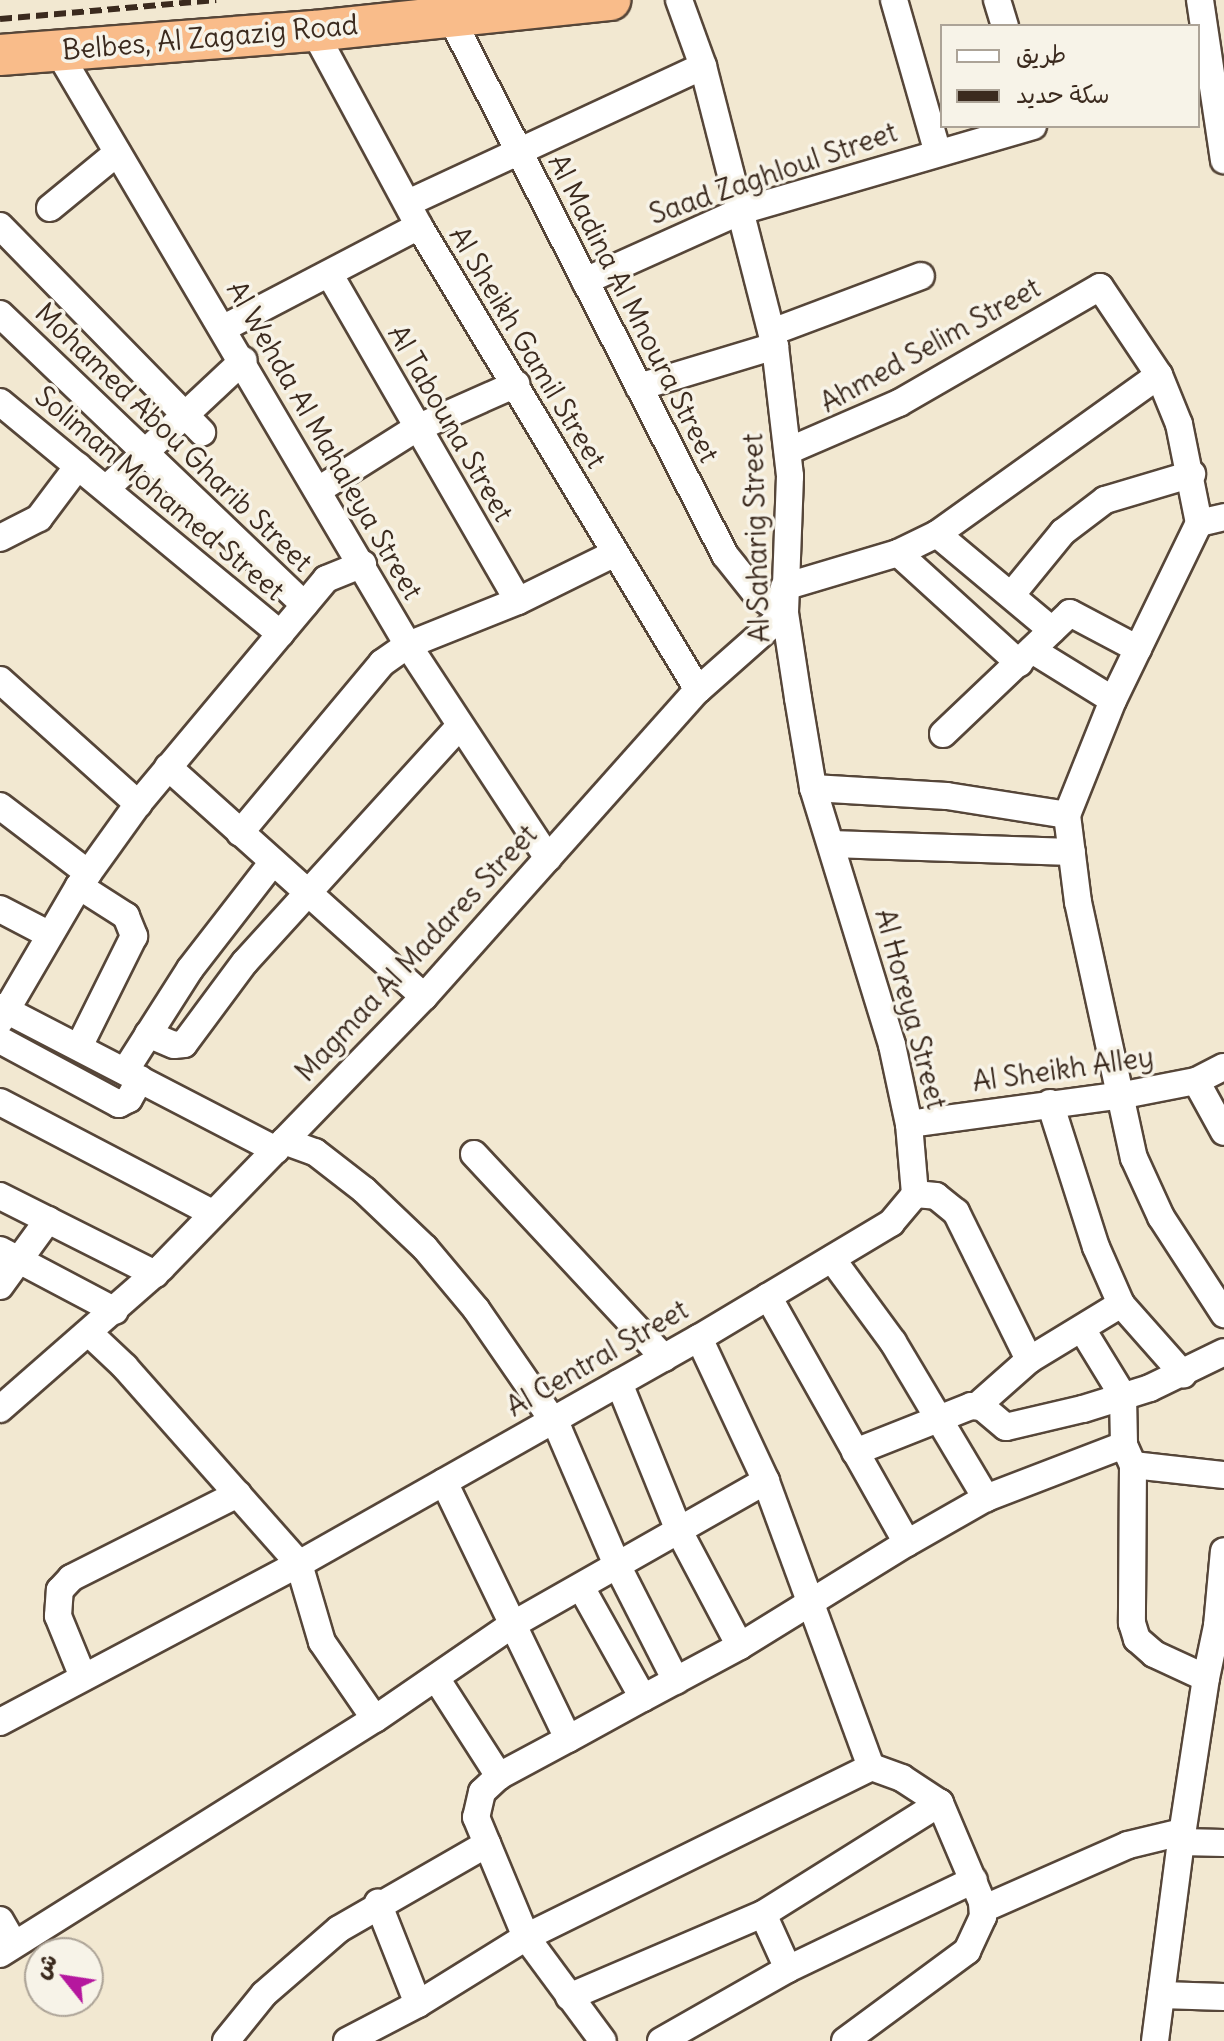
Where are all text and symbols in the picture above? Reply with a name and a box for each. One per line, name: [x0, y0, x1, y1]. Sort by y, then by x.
street label: Belbes, Al Zagazig Road: [61, 7, 359, 67]
legend: [940, 24, 1200, 128]
text: طريق: [1016, 39, 1066, 69]
text: سكة حديد: [1016, 79, 1110, 109]
street label: Saad Zaghloul Street: [645, 115, 901, 231]
street label: Al Madina Al Mnoura Street: [542, 148, 726, 468]
street label: Al Sheikh Gamil Street: [443, 220, 613, 474]
street label: Ahmed Selim Street: [814, 271, 1046, 419]
street label: Al Wehda Al Mahaleya Street: [220, 275, 430, 605]
street label: Mohamed Abou Gharib Street: [28, 296, 320, 578]
street label: Al Tabouna Street: [381, 319, 521, 527]
street label: Soliman Mohamed Street: [28, 379, 292, 607]
street label: Al Saharig Street: [736, 433, 776, 643]
street label: Magmaa Al Madares Street: [288, 818, 544, 1088]
street label: Al Horeya Street: [868, 905, 954, 1113]
street label: Al Sheikh Alley: [970, 1040, 1156, 1098]
street label: Al Central Street: [500, 1292, 694, 1424]
north arrow: [24, 1937, 104, 2017]
text: ش: [27, 1949, 63, 1983]

